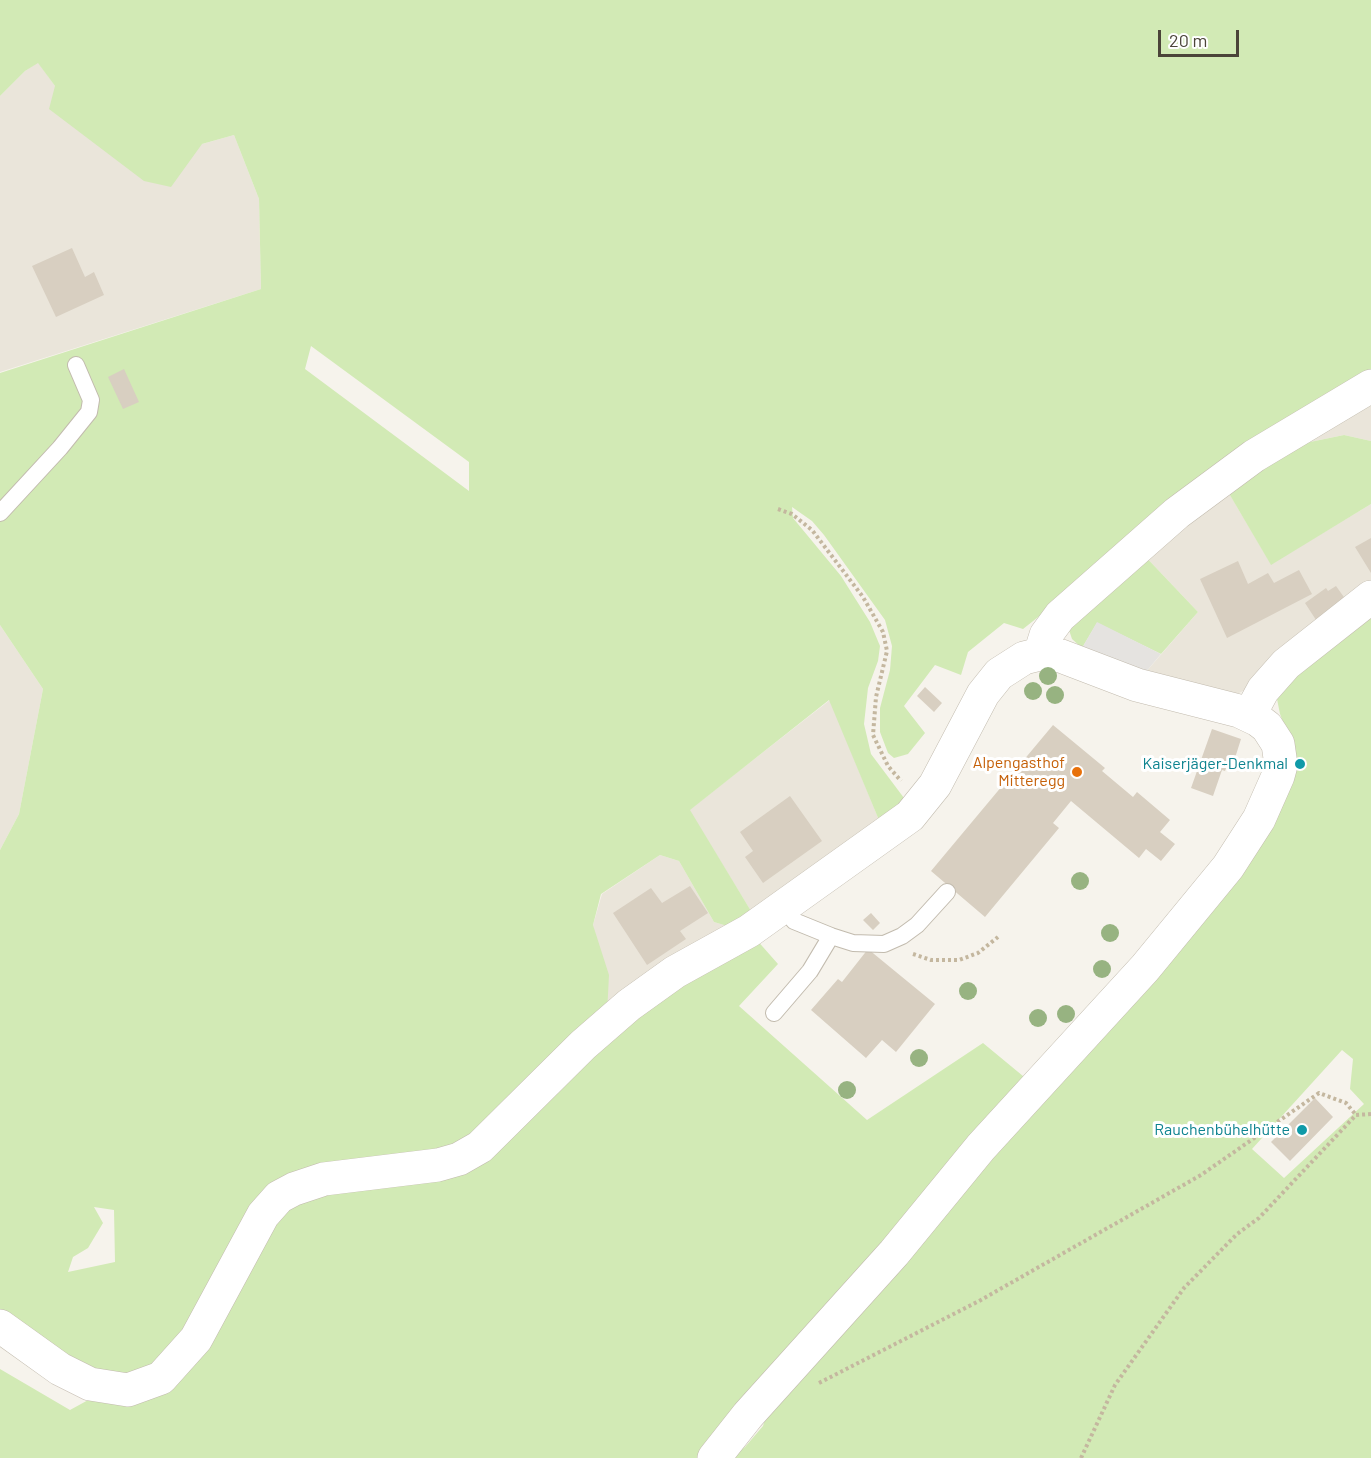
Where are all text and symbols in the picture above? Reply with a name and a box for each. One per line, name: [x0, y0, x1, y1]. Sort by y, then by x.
scale bar: [1161, 18, 1242, 56]
text: 20 m: [1169, 29, 1207, 51]
place label: Alpengasthof Mitteregg: [973, 753, 1065, 791]
place label: Kaiserjäger-Denkmal: [1143, 754, 1288, 774]
marker: Kaiserjäger-Denkmal: [1293, 757, 1307, 771]
marker: Alpengasthof Mitteregg: [1070, 765, 1084, 779]
place label: Rauchenbühelhütte: [1154, 1120, 1290, 1140]
marker: Rauchenbühelhütte: [1295, 1123, 1309, 1137]

